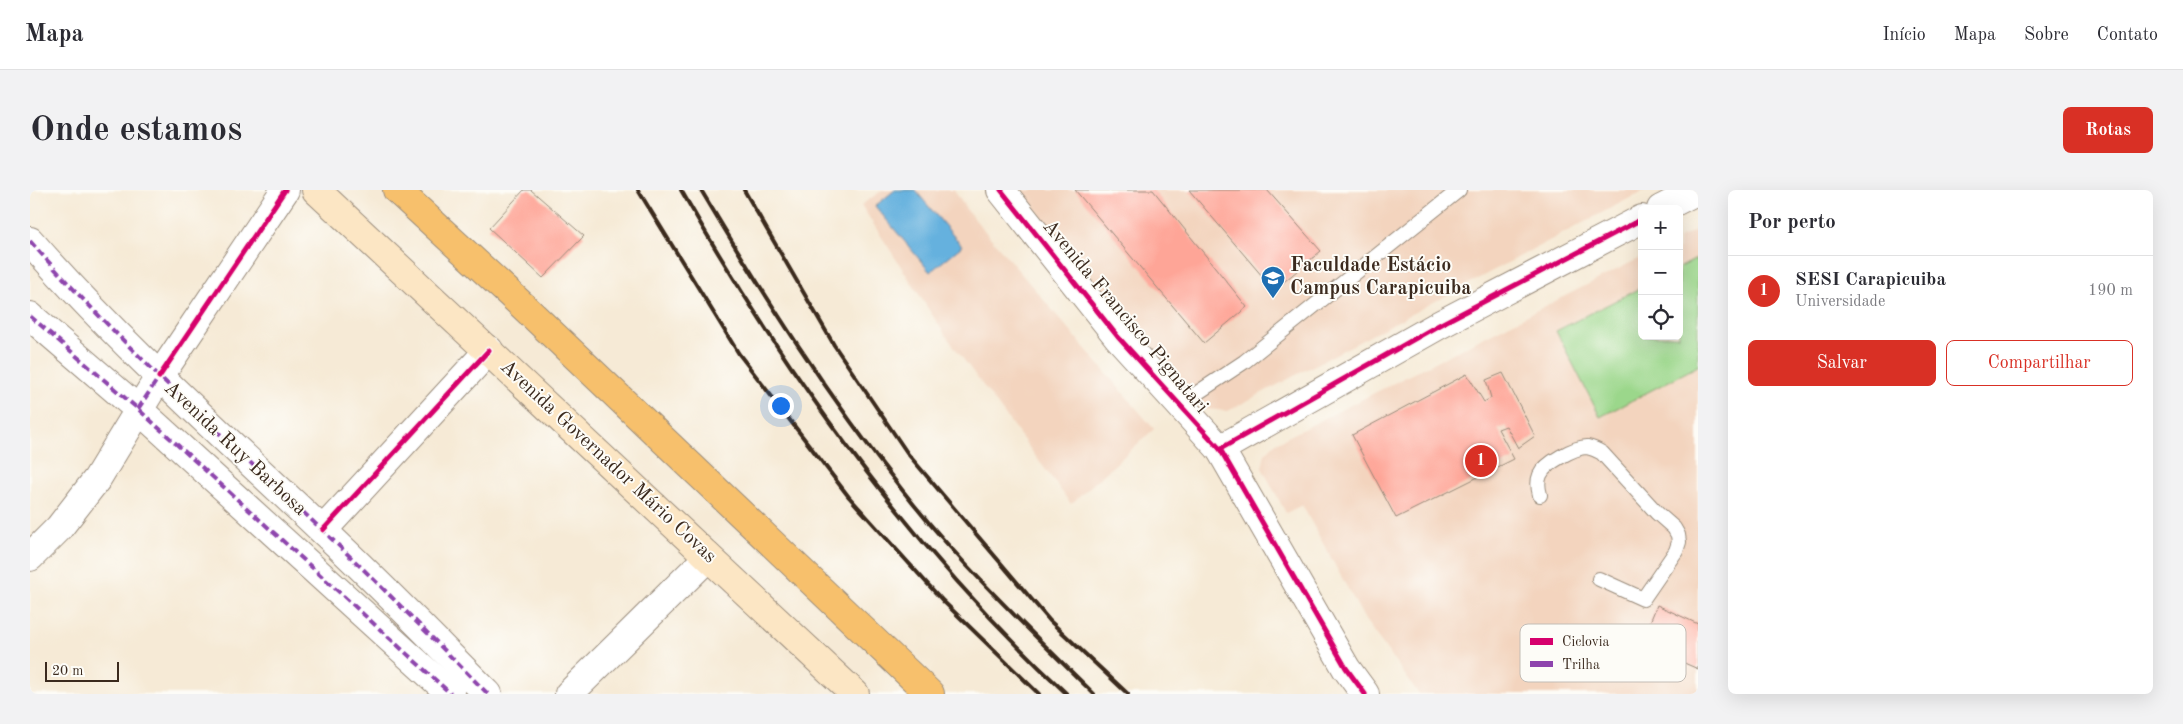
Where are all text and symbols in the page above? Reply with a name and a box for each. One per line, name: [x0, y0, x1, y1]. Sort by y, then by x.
text: Mapa: [25, 23, 84, 47]
text: Início: [1882, 26, 1926, 44]
text: Mapa: [1954, 26, 1996, 44]
text: Sobre: [2024, 26, 2069, 44]
text: Contato: [2097, 26, 2158, 44]
button: Rotas: [2063, 107, 2153, 153]
text: Onde estamos: [30, 113, 242, 148]
map controls: [1638, 205, 1683, 340]
button: +: [1638, 205, 1683, 250]
text: Por perto: [1748, 212, 1836, 233]
street label: Avenida Francisco Pignatari: [1038, 217, 1212, 417]
button: −: [1638, 250, 1683, 295]
place label: Faculdade Estácio Campus Carapicuiba: [1290, 256, 1471, 299]
school or university icon: Faculdade Estácio Campus Carapicuiba: [1260, 265, 1286, 299]
text: SESI Carapicuiba: [1795, 271, 1946, 290]
text: 1: [1759, 283, 1769, 299]
text: 190 m: [2088, 283, 2133, 299]
text: Universidade: [1795, 294, 1885, 310]
button: locate: [1638, 295, 1683, 340]
button: Salvar: [1748, 340, 1936, 386]
button: Compartilhar: [1946, 340, 2133, 386]
street label: Avenida Governador Mário Covas: [496, 357, 720, 567]
street label: Avenida Ruy Barbosa: [160, 378, 310, 520]
your location: [768, 393, 794, 419]
pin: 1: [1465, 442, 1497, 480]
legend: [1520, 624, 1686, 682]
text: Ciclovia: [1562, 635, 1610, 649]
text: Trilha: [1562, 658, 1600, 672]
scale bar: [45, 659, 119, 682]
text: 20 m: [52, 664, 83, 678]

